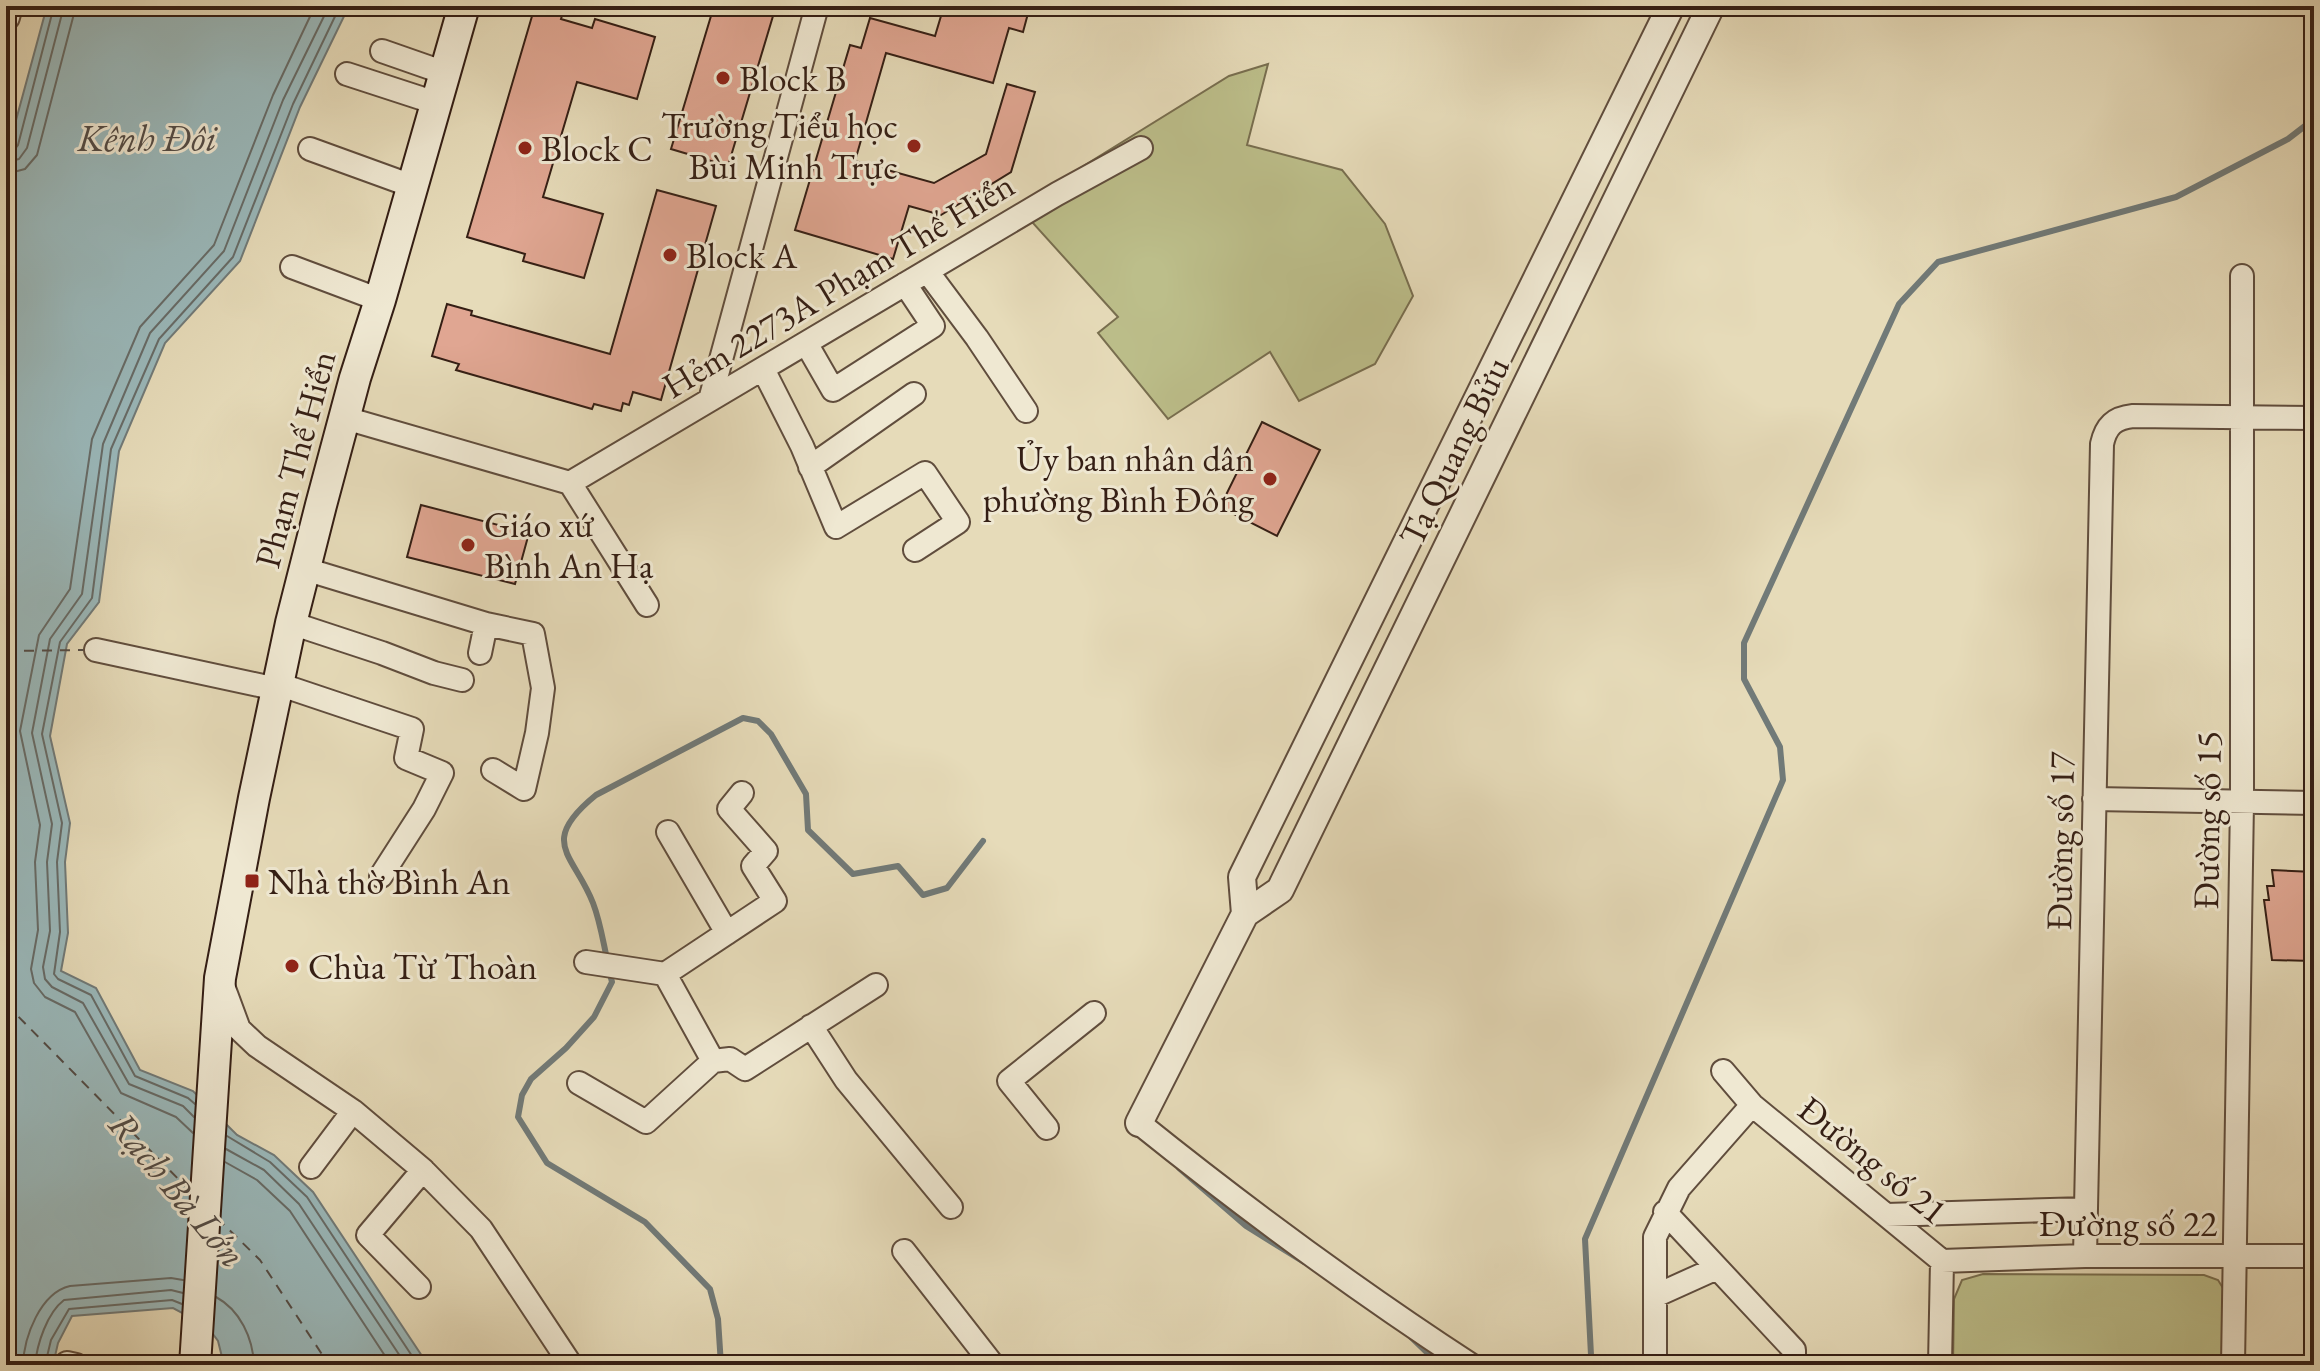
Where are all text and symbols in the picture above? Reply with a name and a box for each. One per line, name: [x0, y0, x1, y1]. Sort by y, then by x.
place label: Block B: [739, 55, 846, 102]
marker: Block B: [714, 69, 732, 87]
place label: Trường Tiểu học Bùi Minh Trực: [661, 102, 898, 190]
water label: Kênh Đôi: [76, 113, 218, 162]
place label: Block C: [541, 125, 653, 172]
marker: Trường Tiểu học Bùi Minh Trực: [905, 137, 923, 155]
marker: Block C: [516, 139, 534, 157]
street label: Hẻm 2273A Phạm Thế Hiển: [653, 161, 1023, 409]
place label: Block A: [686, 232, 798, 279]
marker: Block A: [661, 246, 679, 264]
street label: Phạm Thế Hiển: [243, 345, 347, 573]
street label: Tạ Quang Bửu: [1388, 349, 1520, 553]
place label: Ủy ban nhân dân phường Bình Đông: [983, 435, 1254, 523]
marker: Ủy ban nhân dân phường Bình Đông: [1261, 470, 1279, 488]
place label: Giáo xứ Bình An Hạ: [484, 501, 654, 589]
marker: Giáo xứ Bình An Hạ: [459, 536, 477, 554]
street label: Đường số 15: [2182, 730, 2232, 910]
street label: Đường số 17: [2035, 751, 2085, 931]
place label: Nhà thờ Bình An: [268, 858, 511, 905]
marker: Nhà thờ Bình An: [243, 872, 261, 890]
place label: Chùa Từ Thoàn: [308, 943, 537, 990]
marker: Chùa Từ Thoàn: [283, 957, 301, 975]
street label: Đường số 21: [1789, 1086, 1957, 1234]
water label: Rạch Bà Lớn: [98, 1101, 258, 1277]
street label: Đường số 22: [2039, 1200, 2217, 1247]

